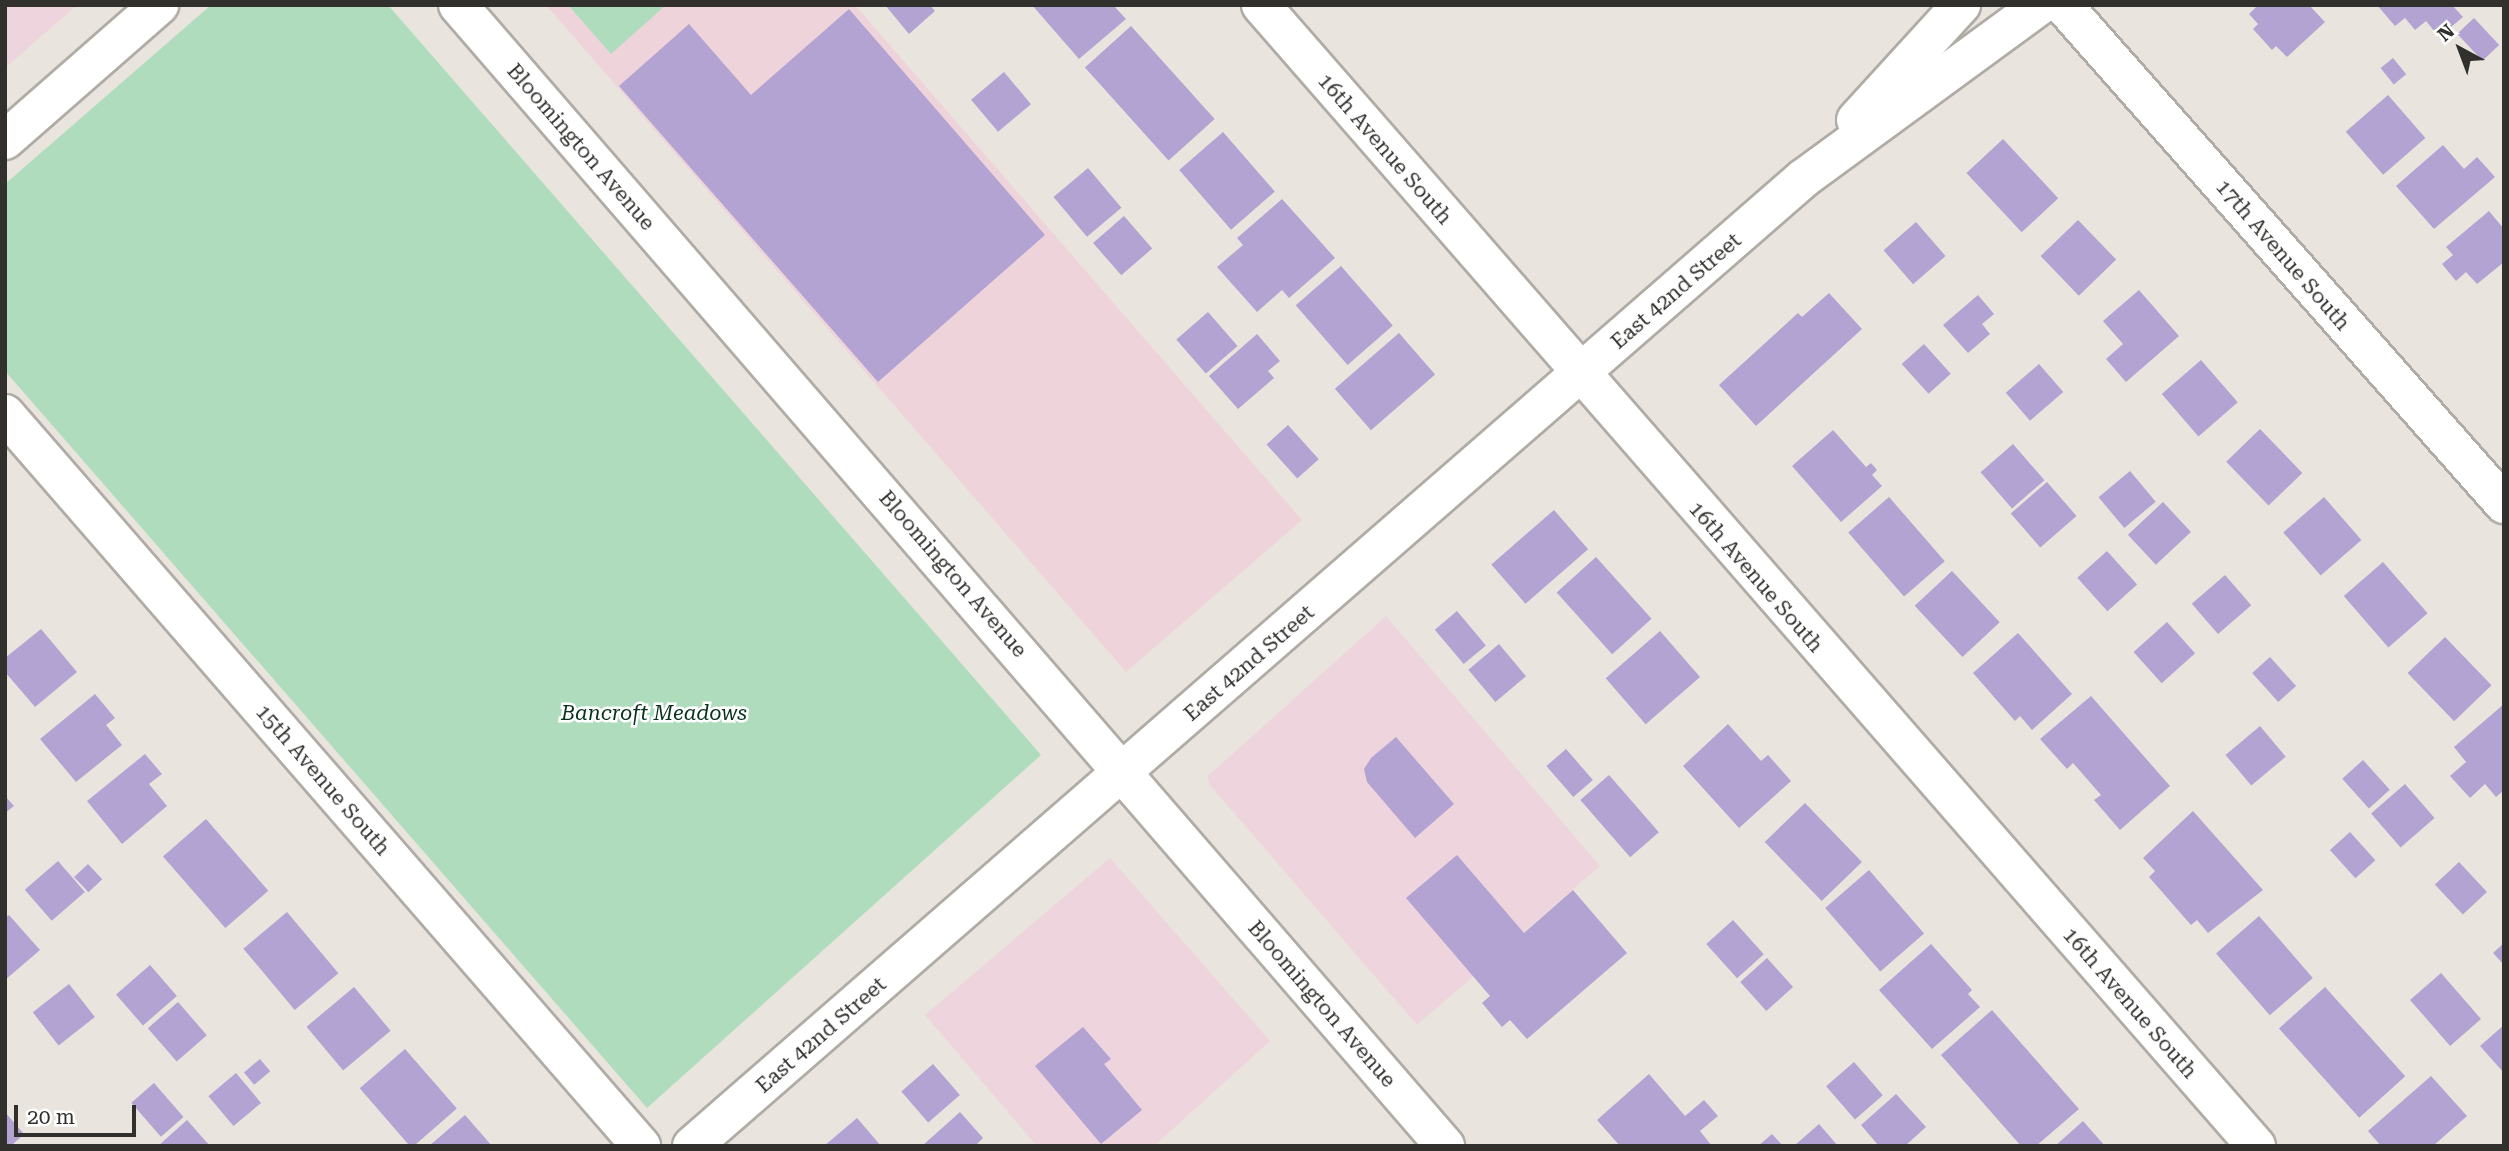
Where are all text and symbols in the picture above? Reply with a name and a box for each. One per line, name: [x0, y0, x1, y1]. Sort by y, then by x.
north arrow: [2425, 14, 2495, 84]
text: N: [2433, 19, 2459, 46]
street label: Bloomington Avenue: [502, 58, 660, 236]
street label: 16th Avenue South: [1313, 68, 1457, 230]
street label: 17th Avenue South: [2211, 174, 2355, 336]
street label: East 42nd Street: [1606, 228, 1746, 354]
street label: Bloomington Avenue: [874, 485, 1032, 663]
street label: 16th Avenue South: [1684, 496, 1828, 658]
street label: East 42nd Street: [1179, 600, 1319, 726]
street label: 15th Avenue South: [251, 699, 395, 861]
park label: Bancroft Meadows: [561, 700, 747, 726]
street label: Bloomington Avenue: [1243, 915, 1401, 1093]
street label: 16th Avenue South: [2058, 922, 2202, 1084]
street label: East 42nd Street: [751, 972, 891, 1098]
scale bar: [18, 1092, 140, 1136]
text: 20 m: [27, 1105, 75, 1129]

